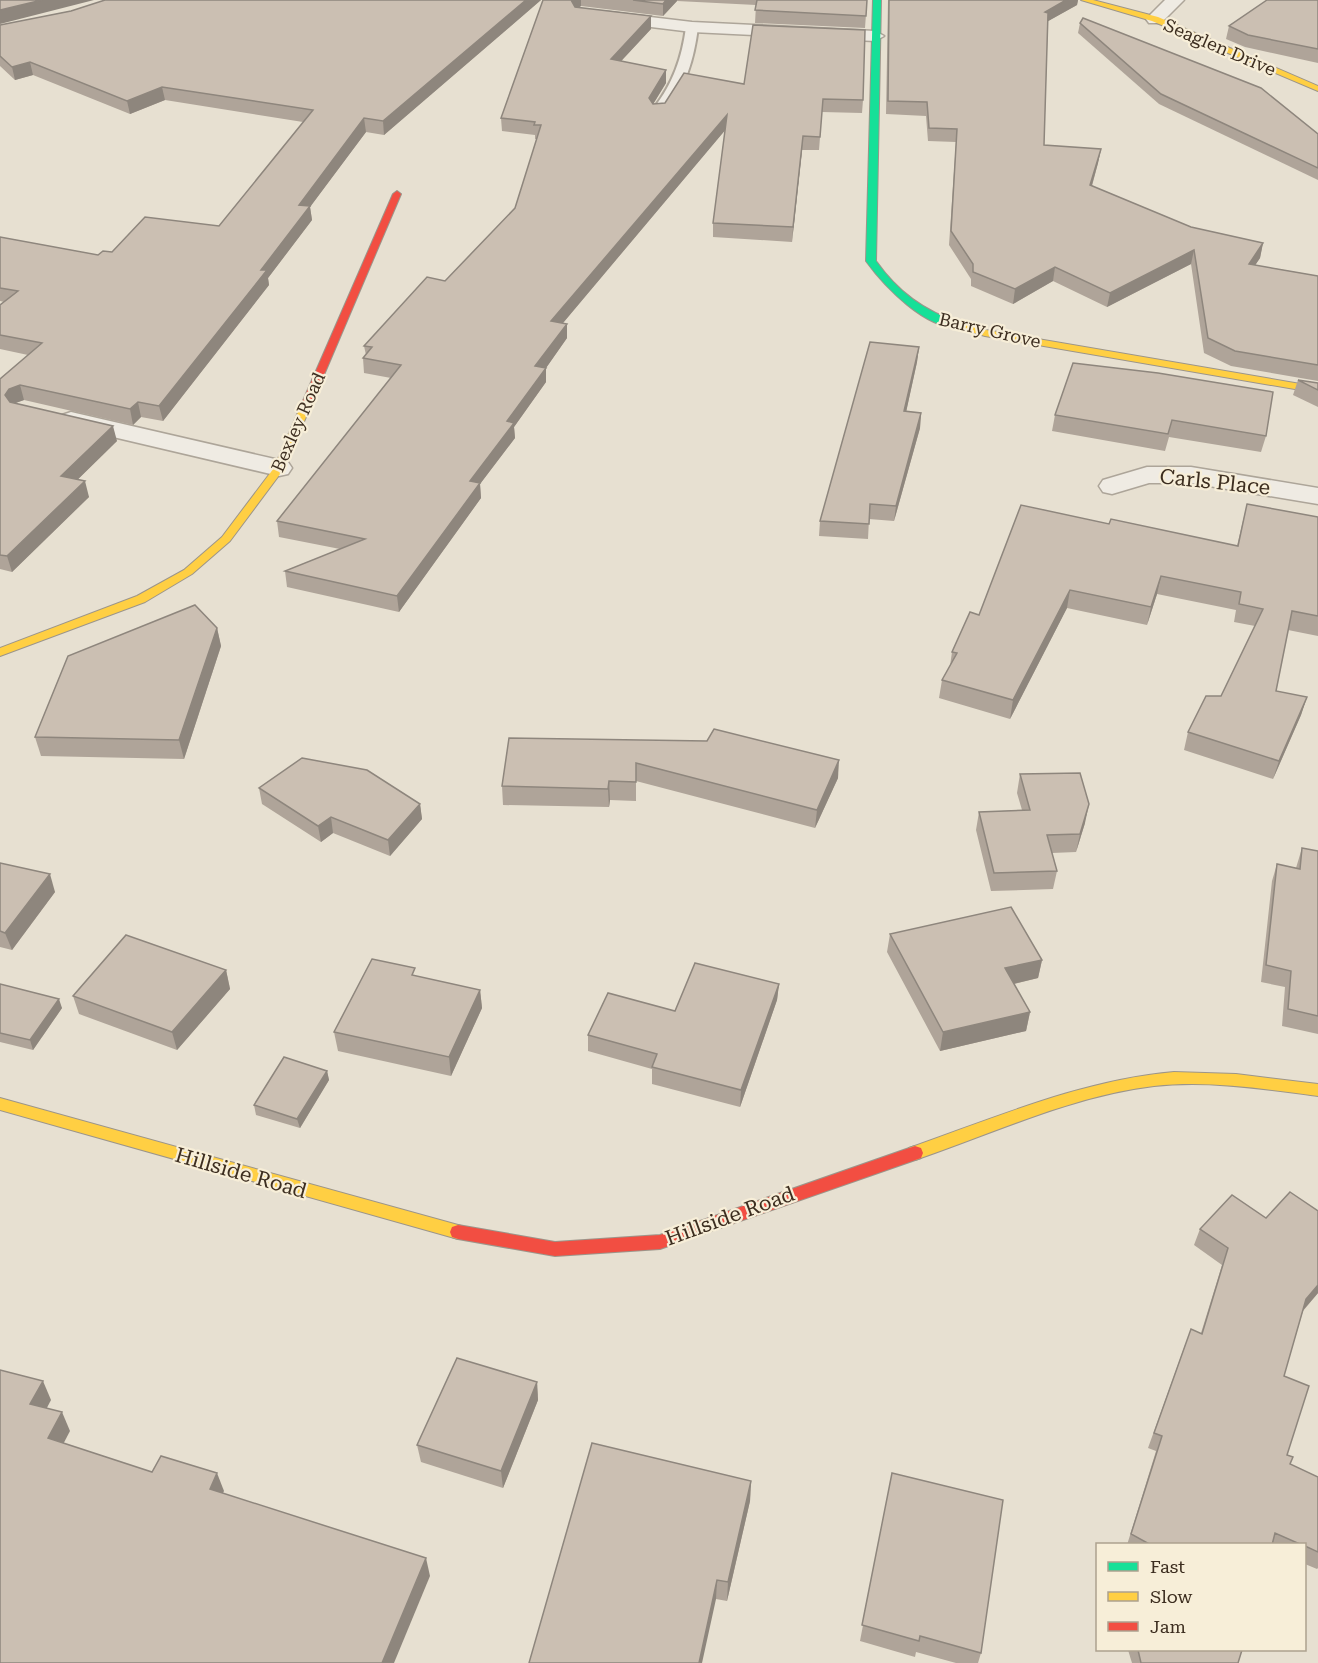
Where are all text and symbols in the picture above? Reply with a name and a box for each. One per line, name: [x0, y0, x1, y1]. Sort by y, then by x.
street label: Seaglen Drive: [1161, 14, 1279, 80]
street label: Barry Grove: [937, 308, 1043, 352]
street label: Bexley Road: [267, 368, 330, 475]
street label: Carls Place: [1158, 464, 1272, 500]
street label: Hillside Road: [172, 1143, 310, 1203]
street label: Hillside Road: [662, 1181, 798, 1250]
legend: [1096, 1543, 1306, 1651]
text: Fast: [1150, 1556, 1185, 1577]
text: Slow: [1150, 1586, 1192, 1607]
text: Jam: [1150, 1616, 1186, 1637]

